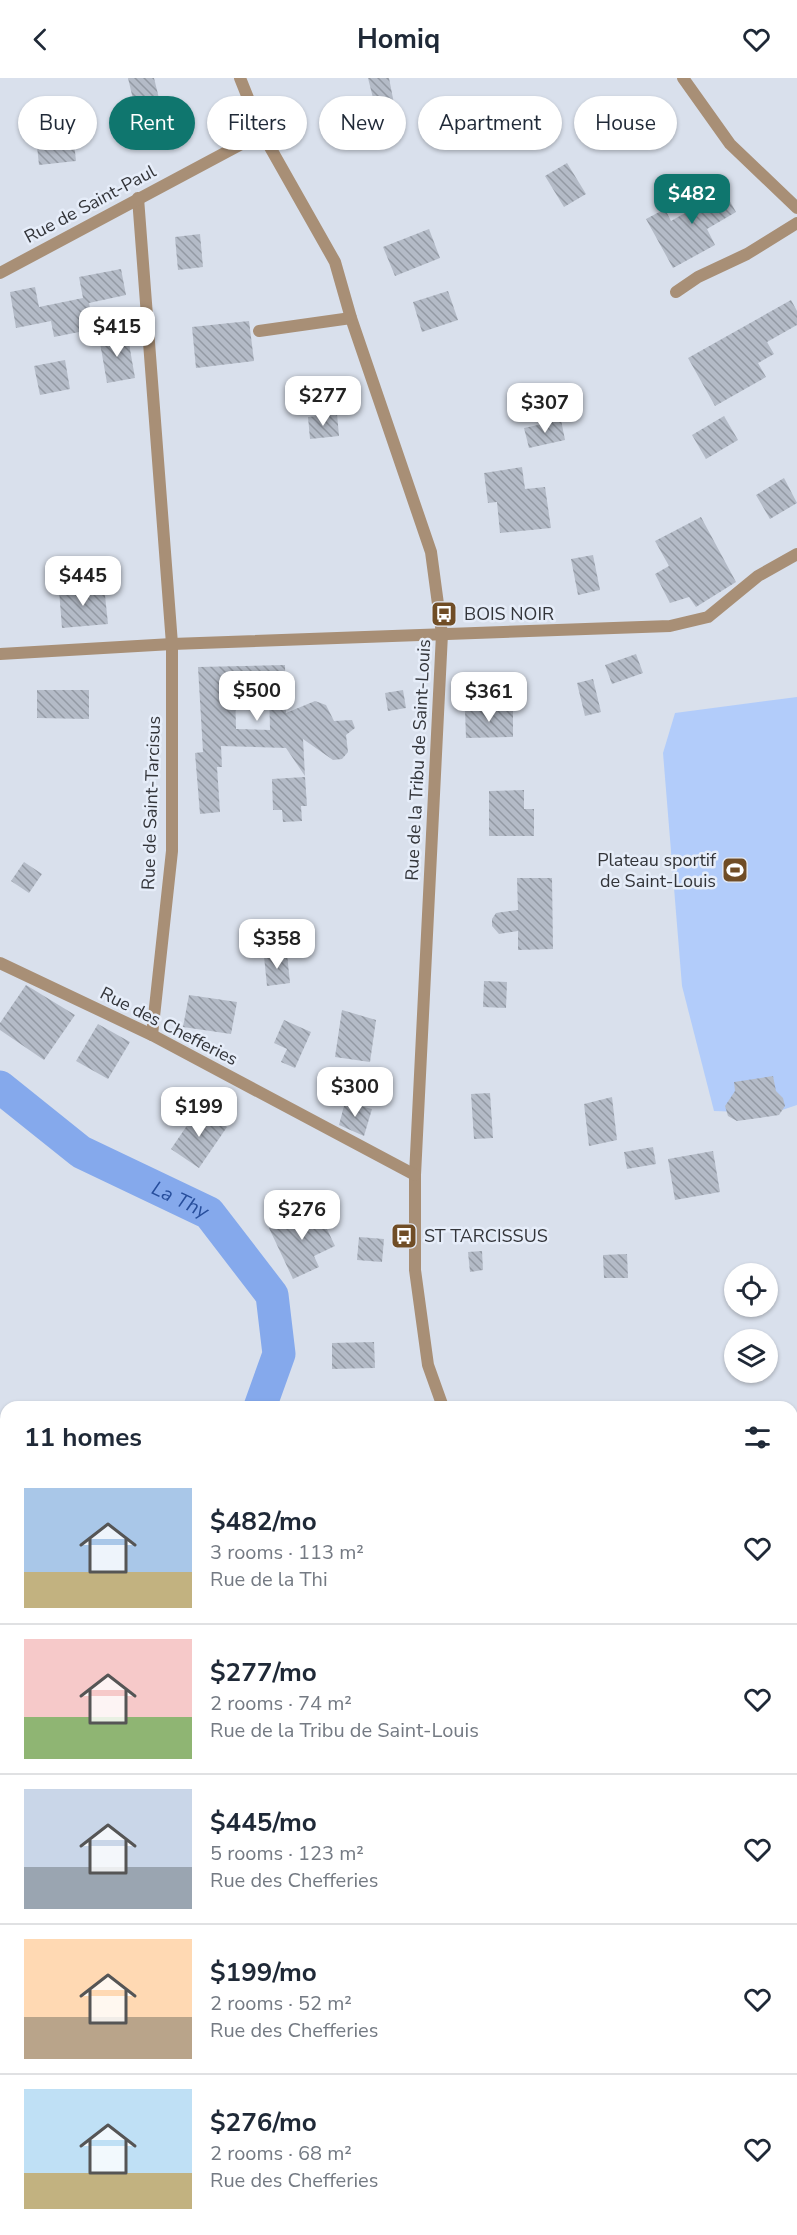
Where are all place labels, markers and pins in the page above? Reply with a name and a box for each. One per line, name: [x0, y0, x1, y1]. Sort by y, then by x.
pin: $482: [656, 174, 728, 225]
pin: $415: [81, 307, 153, 358]
pin: $277: [287, 376, 359, 427]
pin: $307: [509, 383, 581, 434]
pin: $445: [47, 556, 119, 607]
bus stop icon: BOIS NOIR: [429, 599, 459, 629]
place label: BOIS NOIR: [464, 602, 554, 626]
pin: $500: [221, 671, 293, 722]
pin: $361: [453, 672, 525, 723]
place label: Plateau sportif de Saint-Louis: [597, 848, 717, 893]
sports icon: Plateau sportif de Saint-Louis: [720, 855, 750, 885]
pin: $358: [241, 919, 313, 970]
pin: $300: [319, 1067, 391, 1118]
pin: $199: [163, 1087, 235, 1138]
pin: $276: [266, 1190, 338, 1241]
bus stop icon: ST TARCISSUS: [389, 1221, 419, 1251]
place label: ST TARCISSUS: [424, 1224, 548, 1248]

